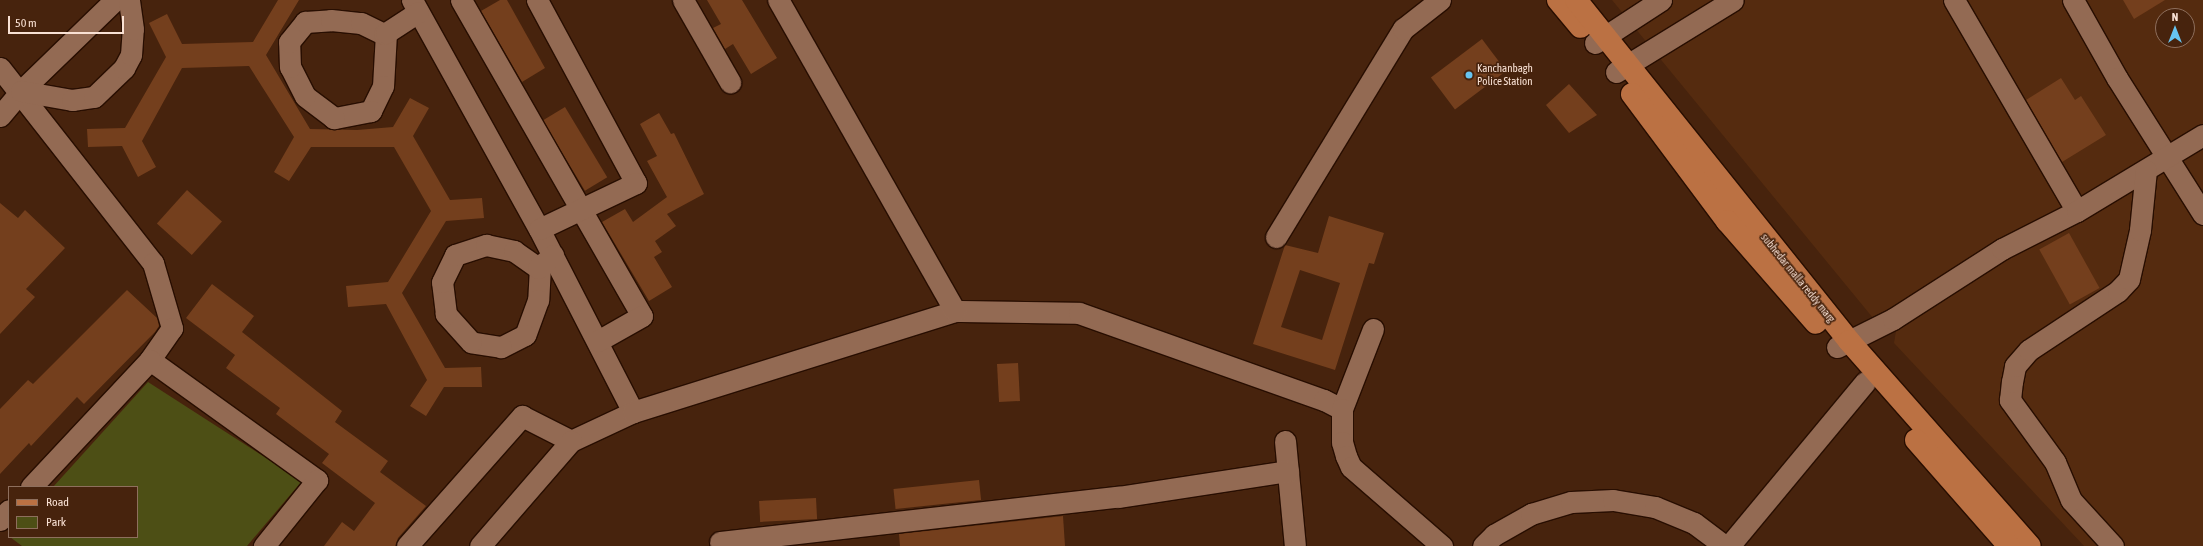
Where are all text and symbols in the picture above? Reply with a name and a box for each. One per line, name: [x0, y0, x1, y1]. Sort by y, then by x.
scale bar: [10, 8, 126, 34]
north arrow: [2155, 8, 2195, 48]
text: N: [2172, 11, 2178, 23]
text: 50 m: [15, 16, 37, 30]
place label: Kanchanbagh Police Station: [1477, 62, 1533, 88]
marker: Kanchanbagh Police Station: [1464, 70, 1474, 80]
street label: subhedar malla reddy marg: [1758, 231, 1838, 325]
legend: [8, 486, 138, 538]
text: Road: [46, 495, 69, 509]
text: Park: [46, 515, 66, 529]

